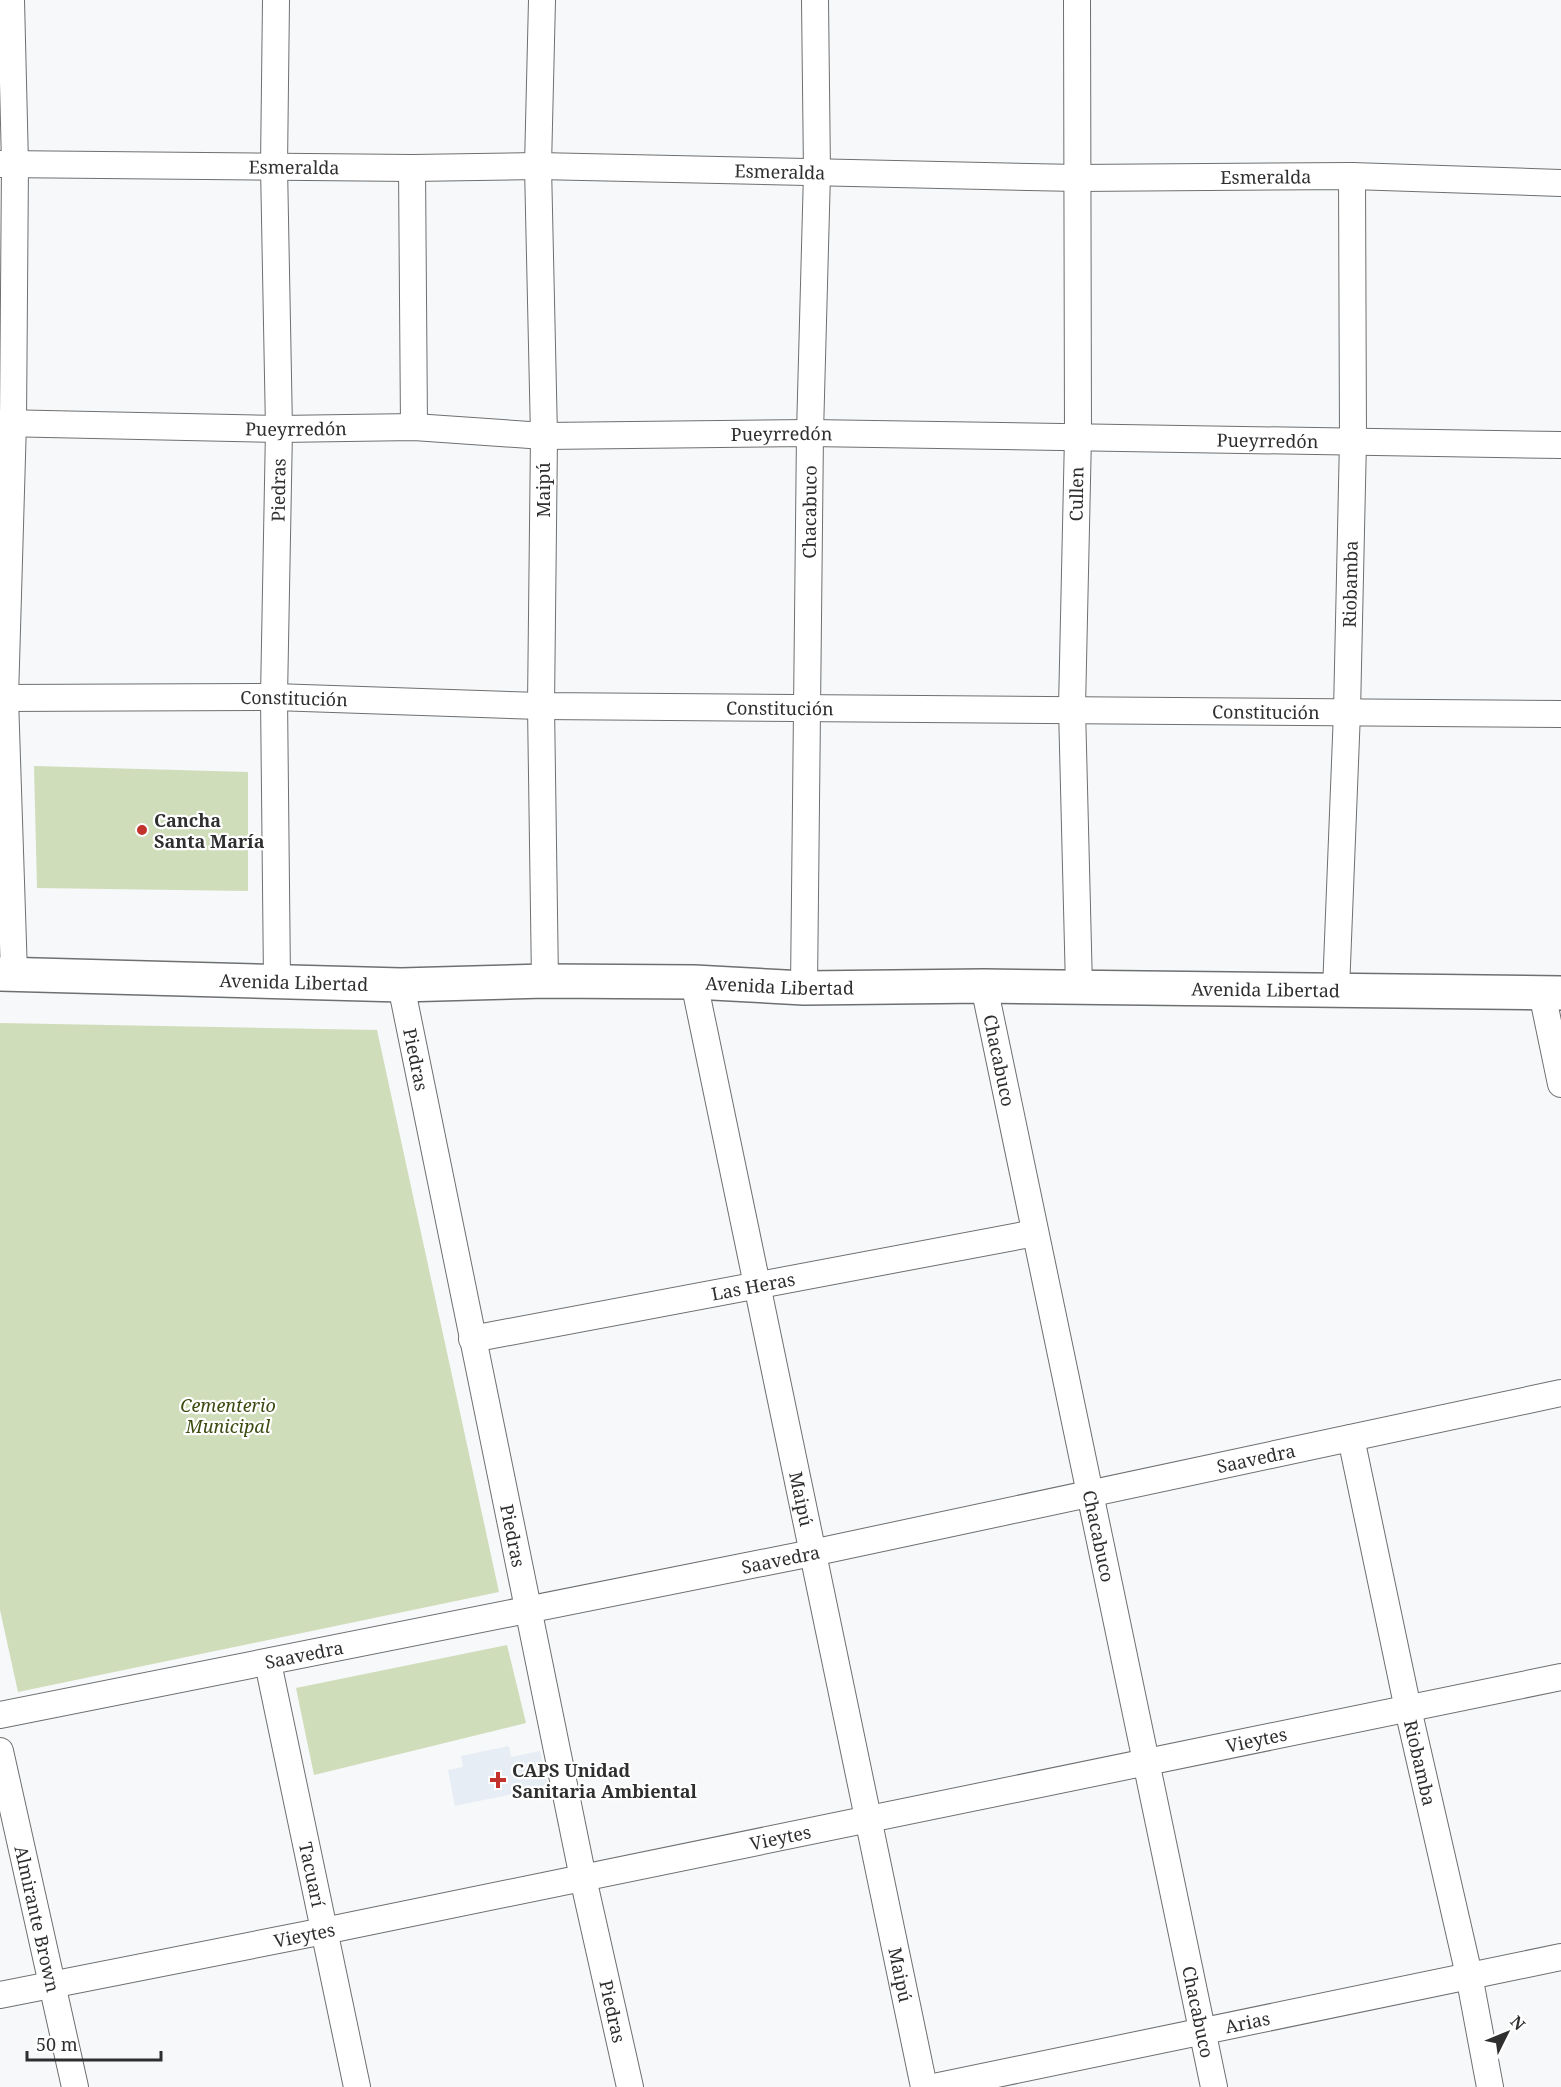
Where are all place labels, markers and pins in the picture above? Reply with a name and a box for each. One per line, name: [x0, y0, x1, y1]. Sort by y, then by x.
place label: Cancha Santa María: [154, 808, 265, 853]
marker: Cancha Santa María: [135, 823, 149, 837]
place label: CAPS Unidad Sanitaria Ambiental: [512, 1758, 698, 1803]
marker: CAPS Unidad Sanitaria Ambiental: [489, 1771, 507, 1789]

